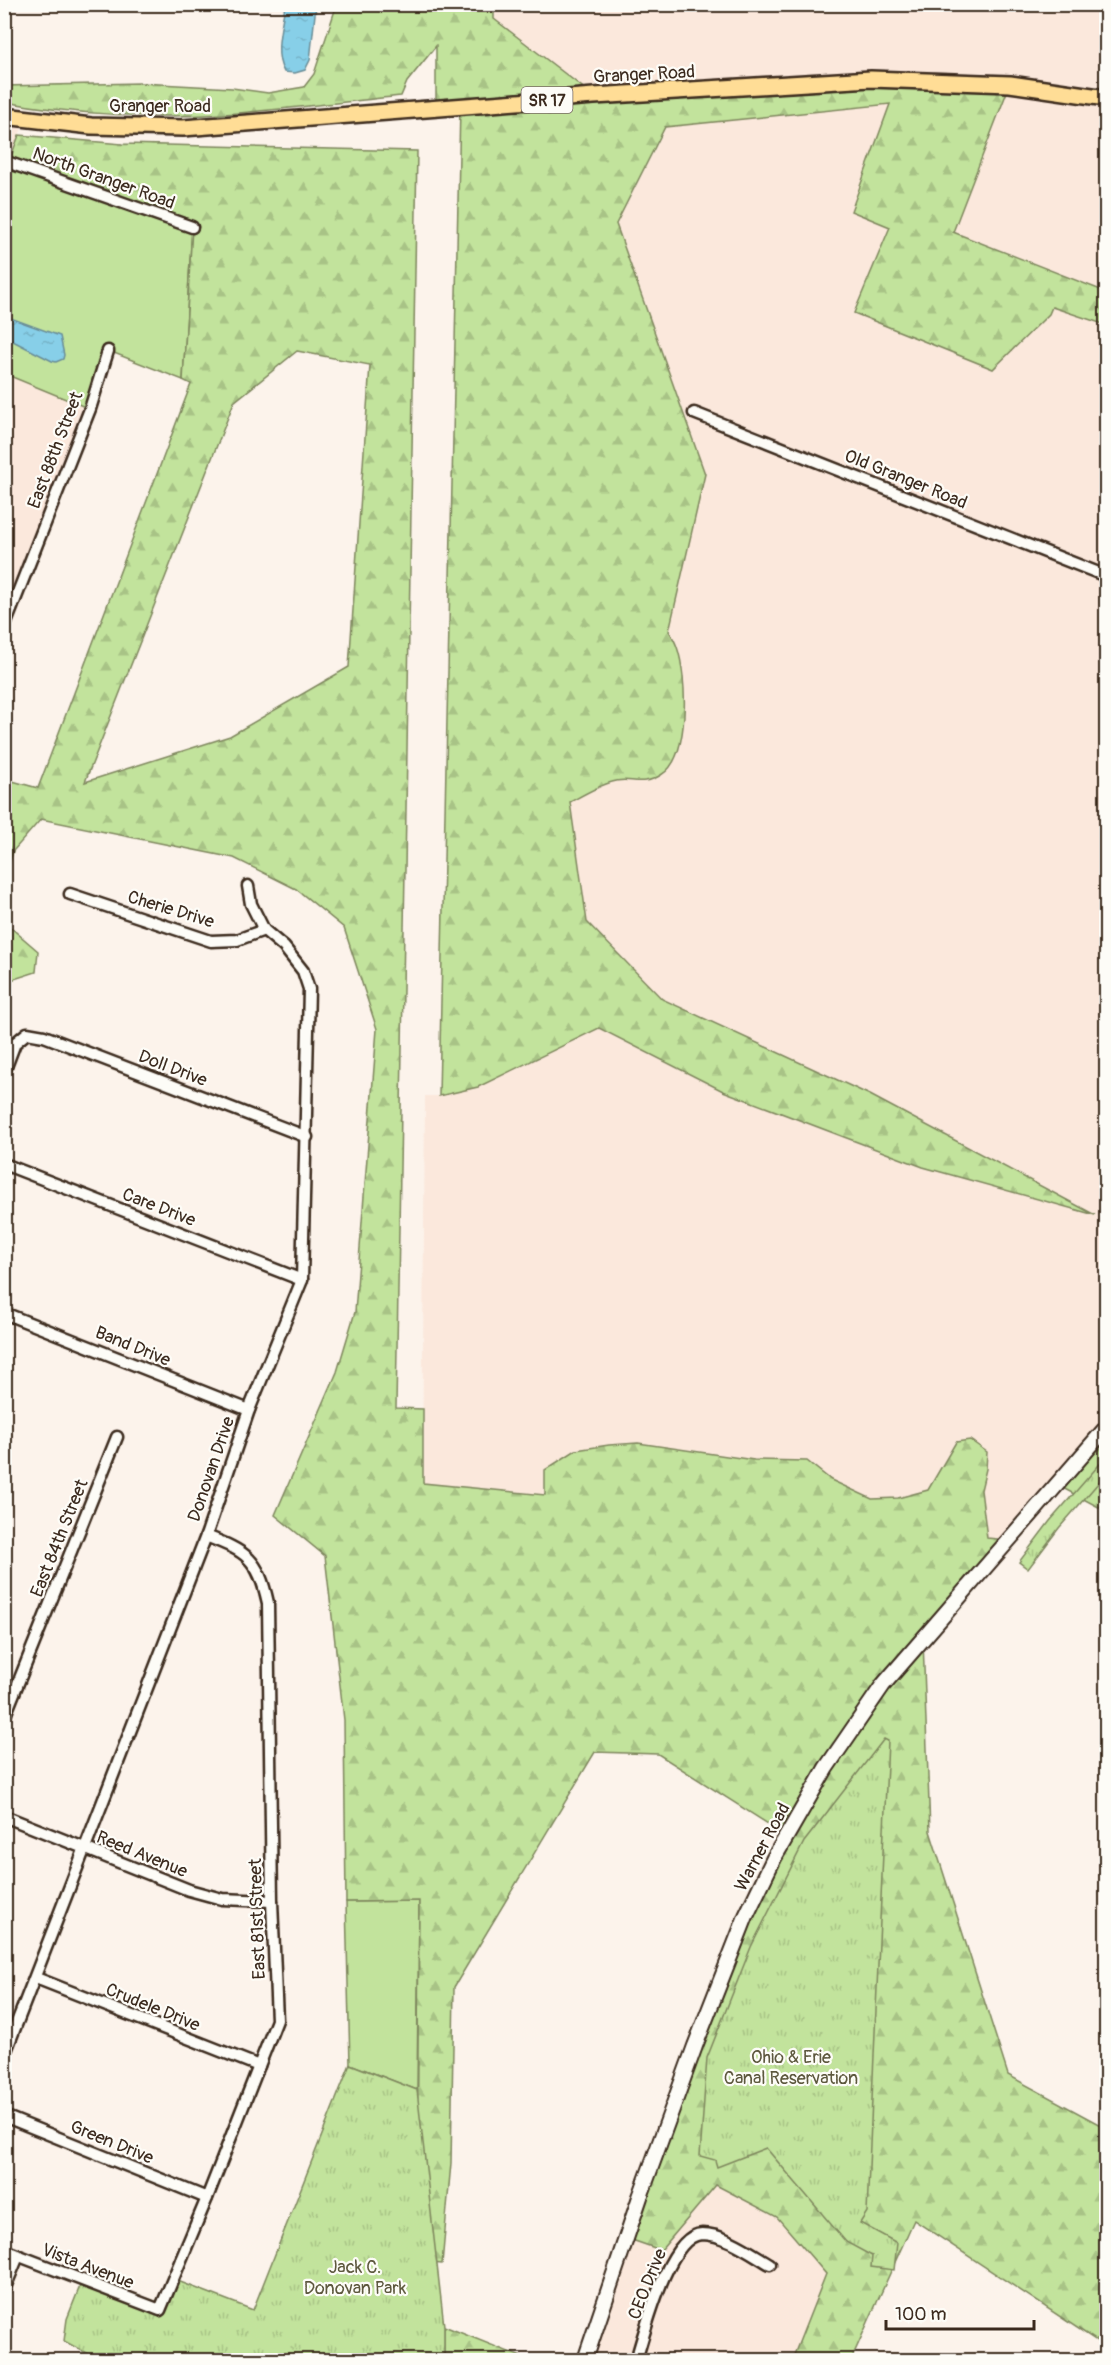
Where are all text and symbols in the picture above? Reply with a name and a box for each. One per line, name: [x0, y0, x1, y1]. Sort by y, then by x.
street label: Granger Road: [593, 60, 696, 89]
road number: SR 17: [522, 87, 572, 113]
street label: Granger Road: [109, 95, 211, 118]
street label: North Granger Road: [30, 142, 178, 215]
street label: East 88th Street: [23, 388, 89, 512]
street label: Old Granger Road: [841, 444, 971, 515]
street label: Cherie Drive: [125, 885, 217, 934]
street label: Doll Drive: [135, 1045, 211, 1092]
street label: Care Drive: [119, 1183, 199, 1232]
street label: Band Drive: [92, 1321, 174, 1372]
street label: Donovan Drive: [183, 1414, 240, 1525]
street label: East 84th Street: [25, 1475, 94, 1600]
street label: Warner Road: [730, 1799, 795, 1895]
street label: Reed Avenue: [93, 1826, 191, 1883]
street label: East 81st Street: [244, 1857, 271, 1980]
street label: Crudele Drive: [102, 1978, 204, 2037]
park label: Ohio & Erie Canal Reservation: [724, 2046, 858, 2090]
street label: Green Drive: [67, 2115, 157, 2170]
street label: Vista Avenue: [38, 2238, 137, 2295]
street label: CEO Drive: [623, 2245, 672, 2323]
park label: Jack C. Donovan Park: [304, 2256, 407, 2300]
scale bar: [886, 2293, 1034, 2331]
text: 100 m: [895, 2303, 947, 2326]

